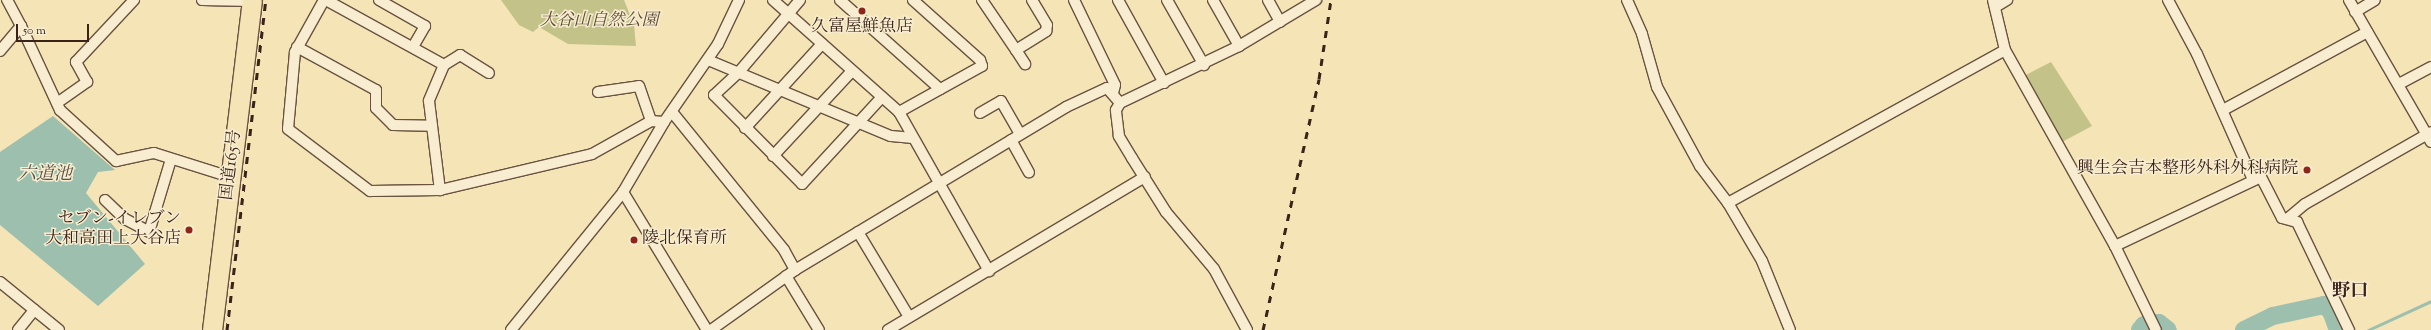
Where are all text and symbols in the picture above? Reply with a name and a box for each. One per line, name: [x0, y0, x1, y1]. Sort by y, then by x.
marker: 久富屋鮮魚店: [857, 6, 867, 16]
park label: 大谷山自然公園: [540, 12, 658, 32]
scale bar: [18, 16, 91, 42]
place label: 久富屋鮮魚店: [811, 18, 913, 38]
text: 50 m: [23, 22, 46, 40]
street label: 国道165号: [218, 129, 246, 201]
place label: 興生会吉本整形外科外科病院: [2077, 160, 2298, 180]
water label: 六道池: [18, 164, 72, 186]
marker: 興生会吉本整形外科外科病院: [2301, 164, 2313, 176]
place label: セブン-イレブン 大和高田上大谷店: [45, 210, 181, 250]
marker: セブン-イレブン 大和高田上大谷店: [184, 225, 194, 235]
place label: 陵北保育所: [642, 230, 727, 250]
marker: 陵北保育所: [629, 235, 639, 245]
district label: 野口: [2332, 281, 2368, 303]

